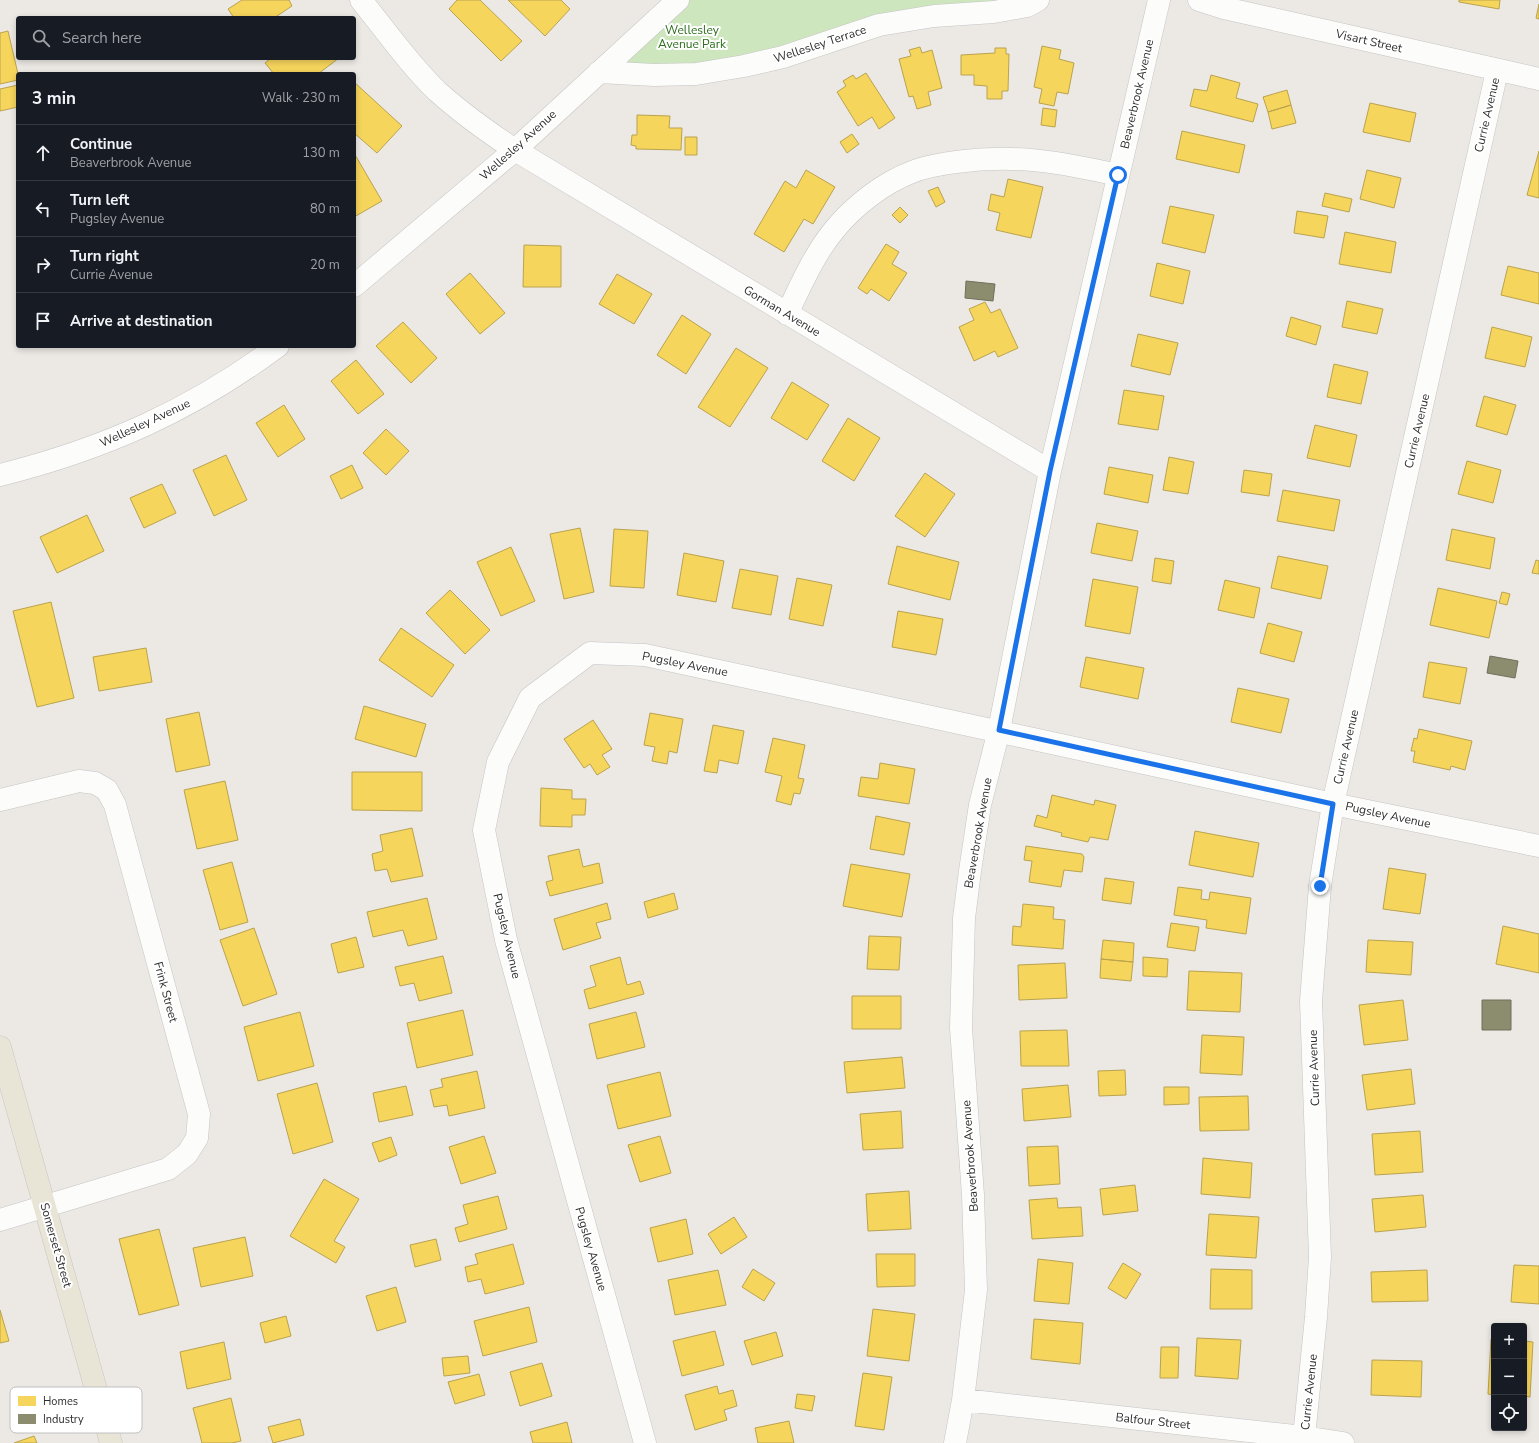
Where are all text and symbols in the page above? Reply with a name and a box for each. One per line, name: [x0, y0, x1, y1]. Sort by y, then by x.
search box: [16, 16, 356, 60]
street label: Wellesley Terrace: [772, 21, 868, 67]
park label: Wellesley Avenue Park: [658, 22, 727, 52]
street label: Visart Street: [1333, 25, 1405, 57]
icon: search: [30, 27, 52, 49]
text: Search here: [62, 28, 142, 48]
street label: Beaverbrook Avenue: [1117, 38, 1157, 150]
street label: Currie Avenue: [1471, 76, 1503, 154]
text: 3 min: [32, 87, 76, 110]
text: Walk · 230 m: [262, 89, 340, 107]
street label: Wellesley Avenue: [476, 106, 560, 184]
text: Continue: [70, 134, 132, 154]
icon: ahead: [32, 142, 54, 164]
text: 130 m: [302, 144, 340, 162]
text: Beaverbrook Avenue: [70, 154, 191, 172]
route start: [1109, 166, 1127, 184]
text: Turn left: [70, 190, 129, 210]
icon: left: [32, 198, 54, 220]
text: 80 m: [310, 200, 340, 218]
text: Pugsley Avenue: [70, 210, 164, 228]
text: Turn right: [70, 246, 139, 266]
icon: right: [32, 254, 54, 276]
text: 20 m: [310, 256, 340, 274]
text: Currie Avenue: [70, 266, 153, 284]
street label: Gorman Avenue: [741, 282, 823, 340]
icon: arrive: [32, 310, 54, 332]
text: Arrive at destination: [70, 311, 213, 331]
street label: Currie Avenue: [1401, 392, 1433, 470]
street label: Wellesley Avenue: [97, 395, 193, 451]
street label: Pugsley Avenue: [641, 648, 729, 680]
street label: Currie Avenue: [1330, 708, 1362, 786]
street label: Beaverbrook Avenue: [960, 776, 996, 890]
street label: Pugsley Avenue: [1344, 798, 1432, 832]
route end: [1311, 877, 1329, 895]
street label: Pugsley Avenue: [489, 892, 525, 980]
street label: Frink Street: [150, 960, 182, 1025]
street label: Currie Avenue: [1305, 1030, 1323, 1106]
street label: Beaverbrook Avenue: [958, 1100, 982, 1212]
street label: Somerset Street: [36, 1201, 76, 1290]
street label: Pugsley Avenue: [571, 1205, 611, 1293]
map controls: [1491, 1323, 1527, 1431]
button: +: [1491, 1323, 1527, 1359]
street label: Currie Avenue: [1297, 1353, 1321, 1431]
button: −: [1491, 1359, 1527, 1395]
legend: [10, 1387, 142, 1433]
text: Homes: [43, 1394, 78, 1409]
button: locate: [1491, 1395, 1527, 1431]
street label: Balfour Street: [1115, 1409, 1192, 1433]
text: Industry: [43, 1412, 84, 1427]

